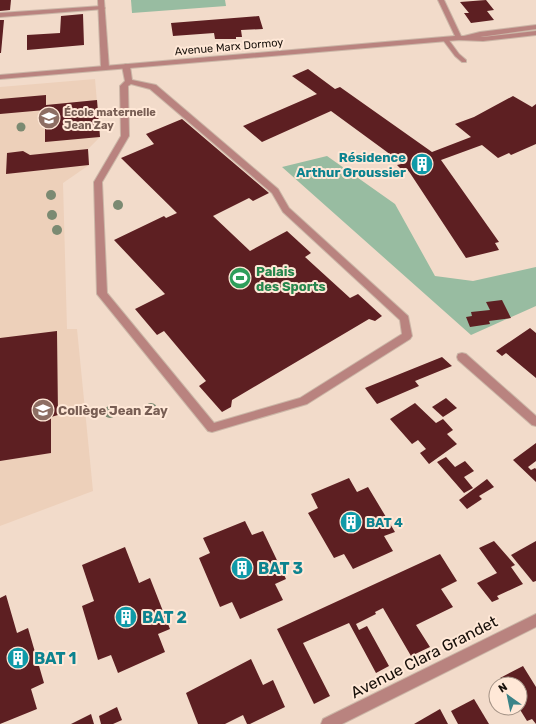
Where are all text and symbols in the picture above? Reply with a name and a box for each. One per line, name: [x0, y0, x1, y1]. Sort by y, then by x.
street label: Avenue Marx Dormoy: [174, 36, 284, 58]
school or university icon: École maternelle Jean Zay: [36, 105, 62, 131]
place label: École maternelle Jean Zay: [64, 106, 156, 132]
place label: Résidence Arthur Groussier: [296, 150, 406, 180]
building icon: Résidence Arthur Groussier: [409, 151, 435, 177]
place label: Palais des Sports: [256, 264, 326, 294]
sports icon: Palais des Sports: [227, 265, 253, 291]
school or university icon: Collège Jean Zay: [30, 397, 56, 423]
place label: Collège Jean Zay: [58, 403, 168, 418]
building icon: BAT 4: [338, 509, 364, 535]
place label: BAT 4: [366, 515, 403, 530]
building icon: BAT 3: [229, 555, 255, 581]
place label: BAT 3: [258, 559, 303, 578]
building icon: BAT 2: [113, 604, 139, 630]
place label: BAT 2: [142, 608, 187, 627]
street label: Avenue Clara Grandet: [347, 612, 501, 702]
building icon: BAT 1: [5, 645, 31, 671]
place label: BAT 1: [34, 649, 77, 668]
north arrow: [488, 676, 528, 716]
text: N: [496, 680, 510, 696]

